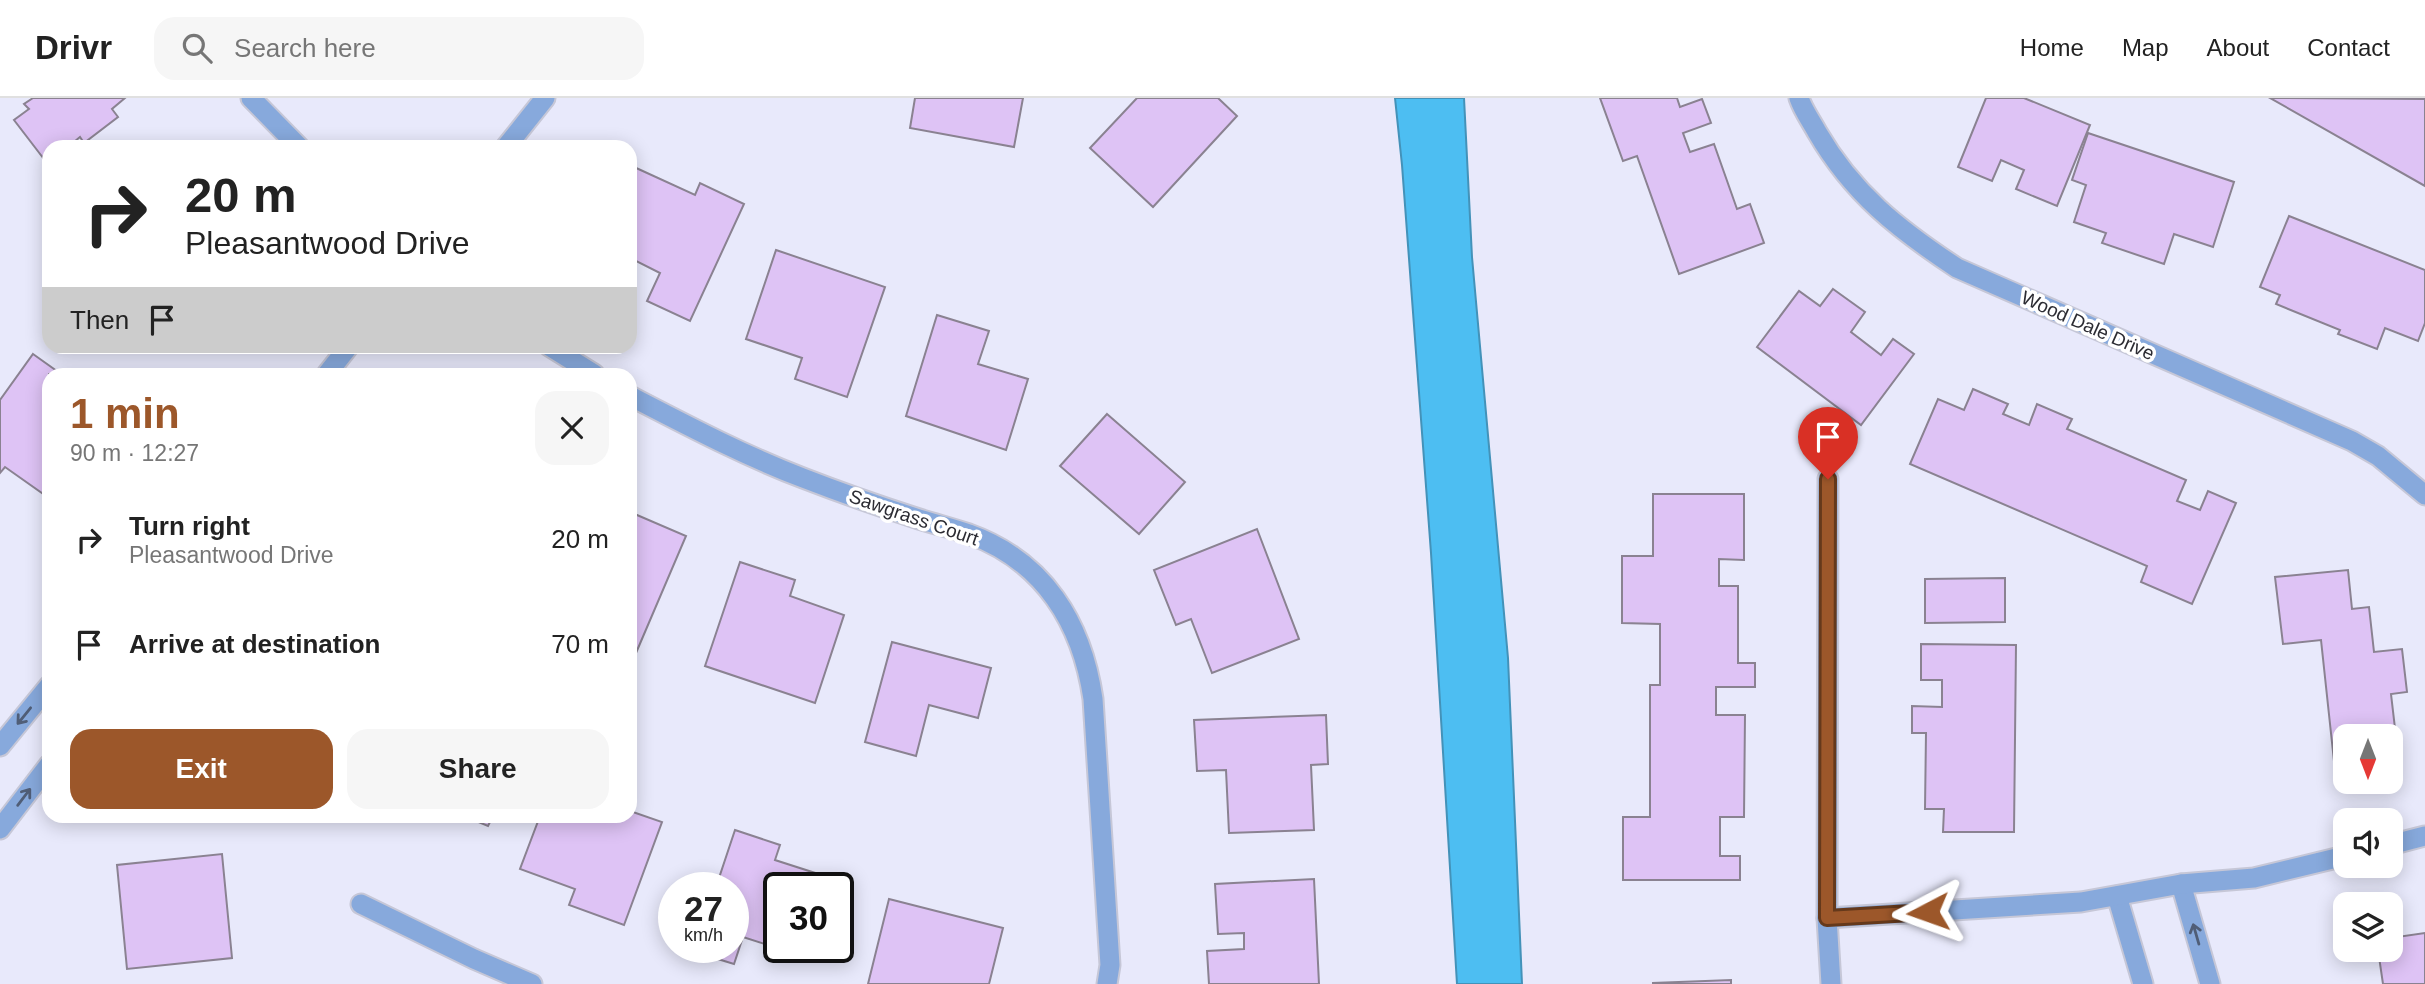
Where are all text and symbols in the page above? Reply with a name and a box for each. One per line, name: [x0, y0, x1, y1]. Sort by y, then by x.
search box: [154, 17, 644, 80]
text: Drivr: [35, 29, 112, 66]
icon: search: [178, 29, 216, 67]
text: Search here: [234, 33, 376, 63]
text: Home: [2020, 34, 2084, 61]
text: Map: [2122, 34, 2169, 61]
text: About: [2207, 34, 2269, 61]
text: Contact: [2307, 34, 2390, 61]
icon: right: [70, 168, 161, 259]
text: 20 m: [185, 168, 297, 222]
text: Pleasantwood Drive: [185, 225, 470, 261]
street label: Wood Dale Drive: [2018, 287, 2158, 364]
icon: arrive: [143, 301, 181, 339]
text: Then: [70, 305, 129, 335]
text: 1 min: [70, 390, 180, 437]
button: close: [535, 391, 609, 465]
pin: [1798, 407, 1858, 479]
icon: arrive: [1809, 418, 1847, 456]
text: 90 m · 12:27: [70, 440, 199, 466]
street label: Sawgrass Court: [847, 486, 982, 550]
text: Turn right: [129, 511, 250, 541]
icon: right: [70, 521, 108, 559]
text: 20 m: [551, 524, 609, 554]
text: Pleasantwood Drive: [129, 542, 334, 568]
icon: arrive: [70, 626, 108, 664]
text: Arrive at destination: [129, 629, 380, 659]
text: 70 m: [551, 629, 609, 659]
one-way arrow: [17, 706, 32, 725]
north arrow: [2333, 724, 2403, 794]
map controls: [2333, 724, 2403, 962]
button: Exit: [70, 729, 333, 809]
button: Share: [347, 729, 609, 809]
one-way arrow: [17, 789, 32, 807]
button: sound: [2333, 808, 2403, 878]
speed limit sign: 30: [763, 872, 854, 963]
position arrow: [1891, 875, 1965, 949]
text: 27: [684, 889, 723, 928]
button: layers: [2333, 892, 2403, 962]
one-way arrow: [2188, 923, 2201, 945]
text: km/h: [684, 925, 723, 945]

